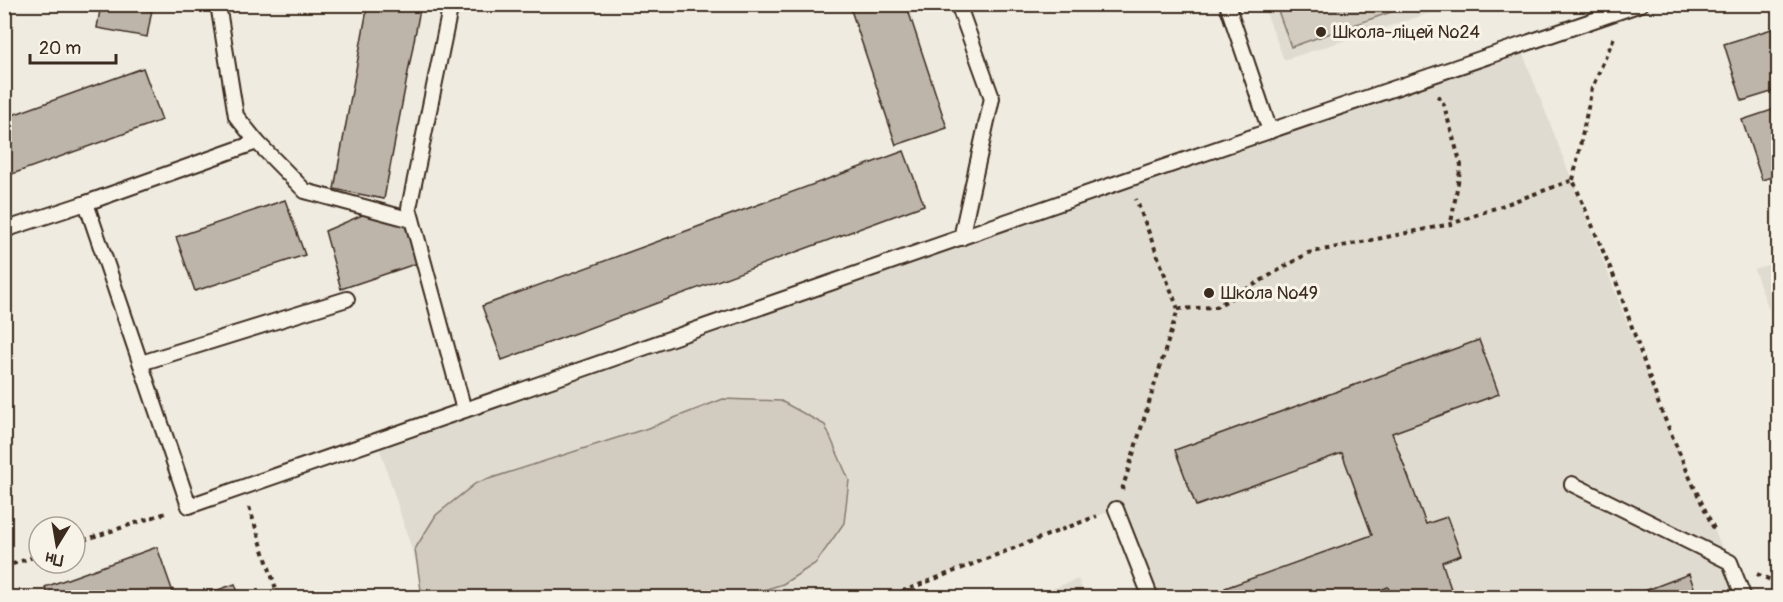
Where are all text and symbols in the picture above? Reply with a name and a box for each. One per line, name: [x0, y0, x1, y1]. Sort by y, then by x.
place label: Школа-ліцей №24: [1333, 21, 1480, 44]
marker: Школа-ліцей №24: [1314, 25, 1328, 39]
scale bar: [30, 27, 116, 65]
text: 20 m: [39, 37, 81, 60]
place label: Школа №49: [1221, 282, 1318, 305]
marker: Школа №49: [1202, 286, 1216, 300]
north arrow: [27, 515, 87, 575]
text: Пн: [44, 547, 65, 570]

